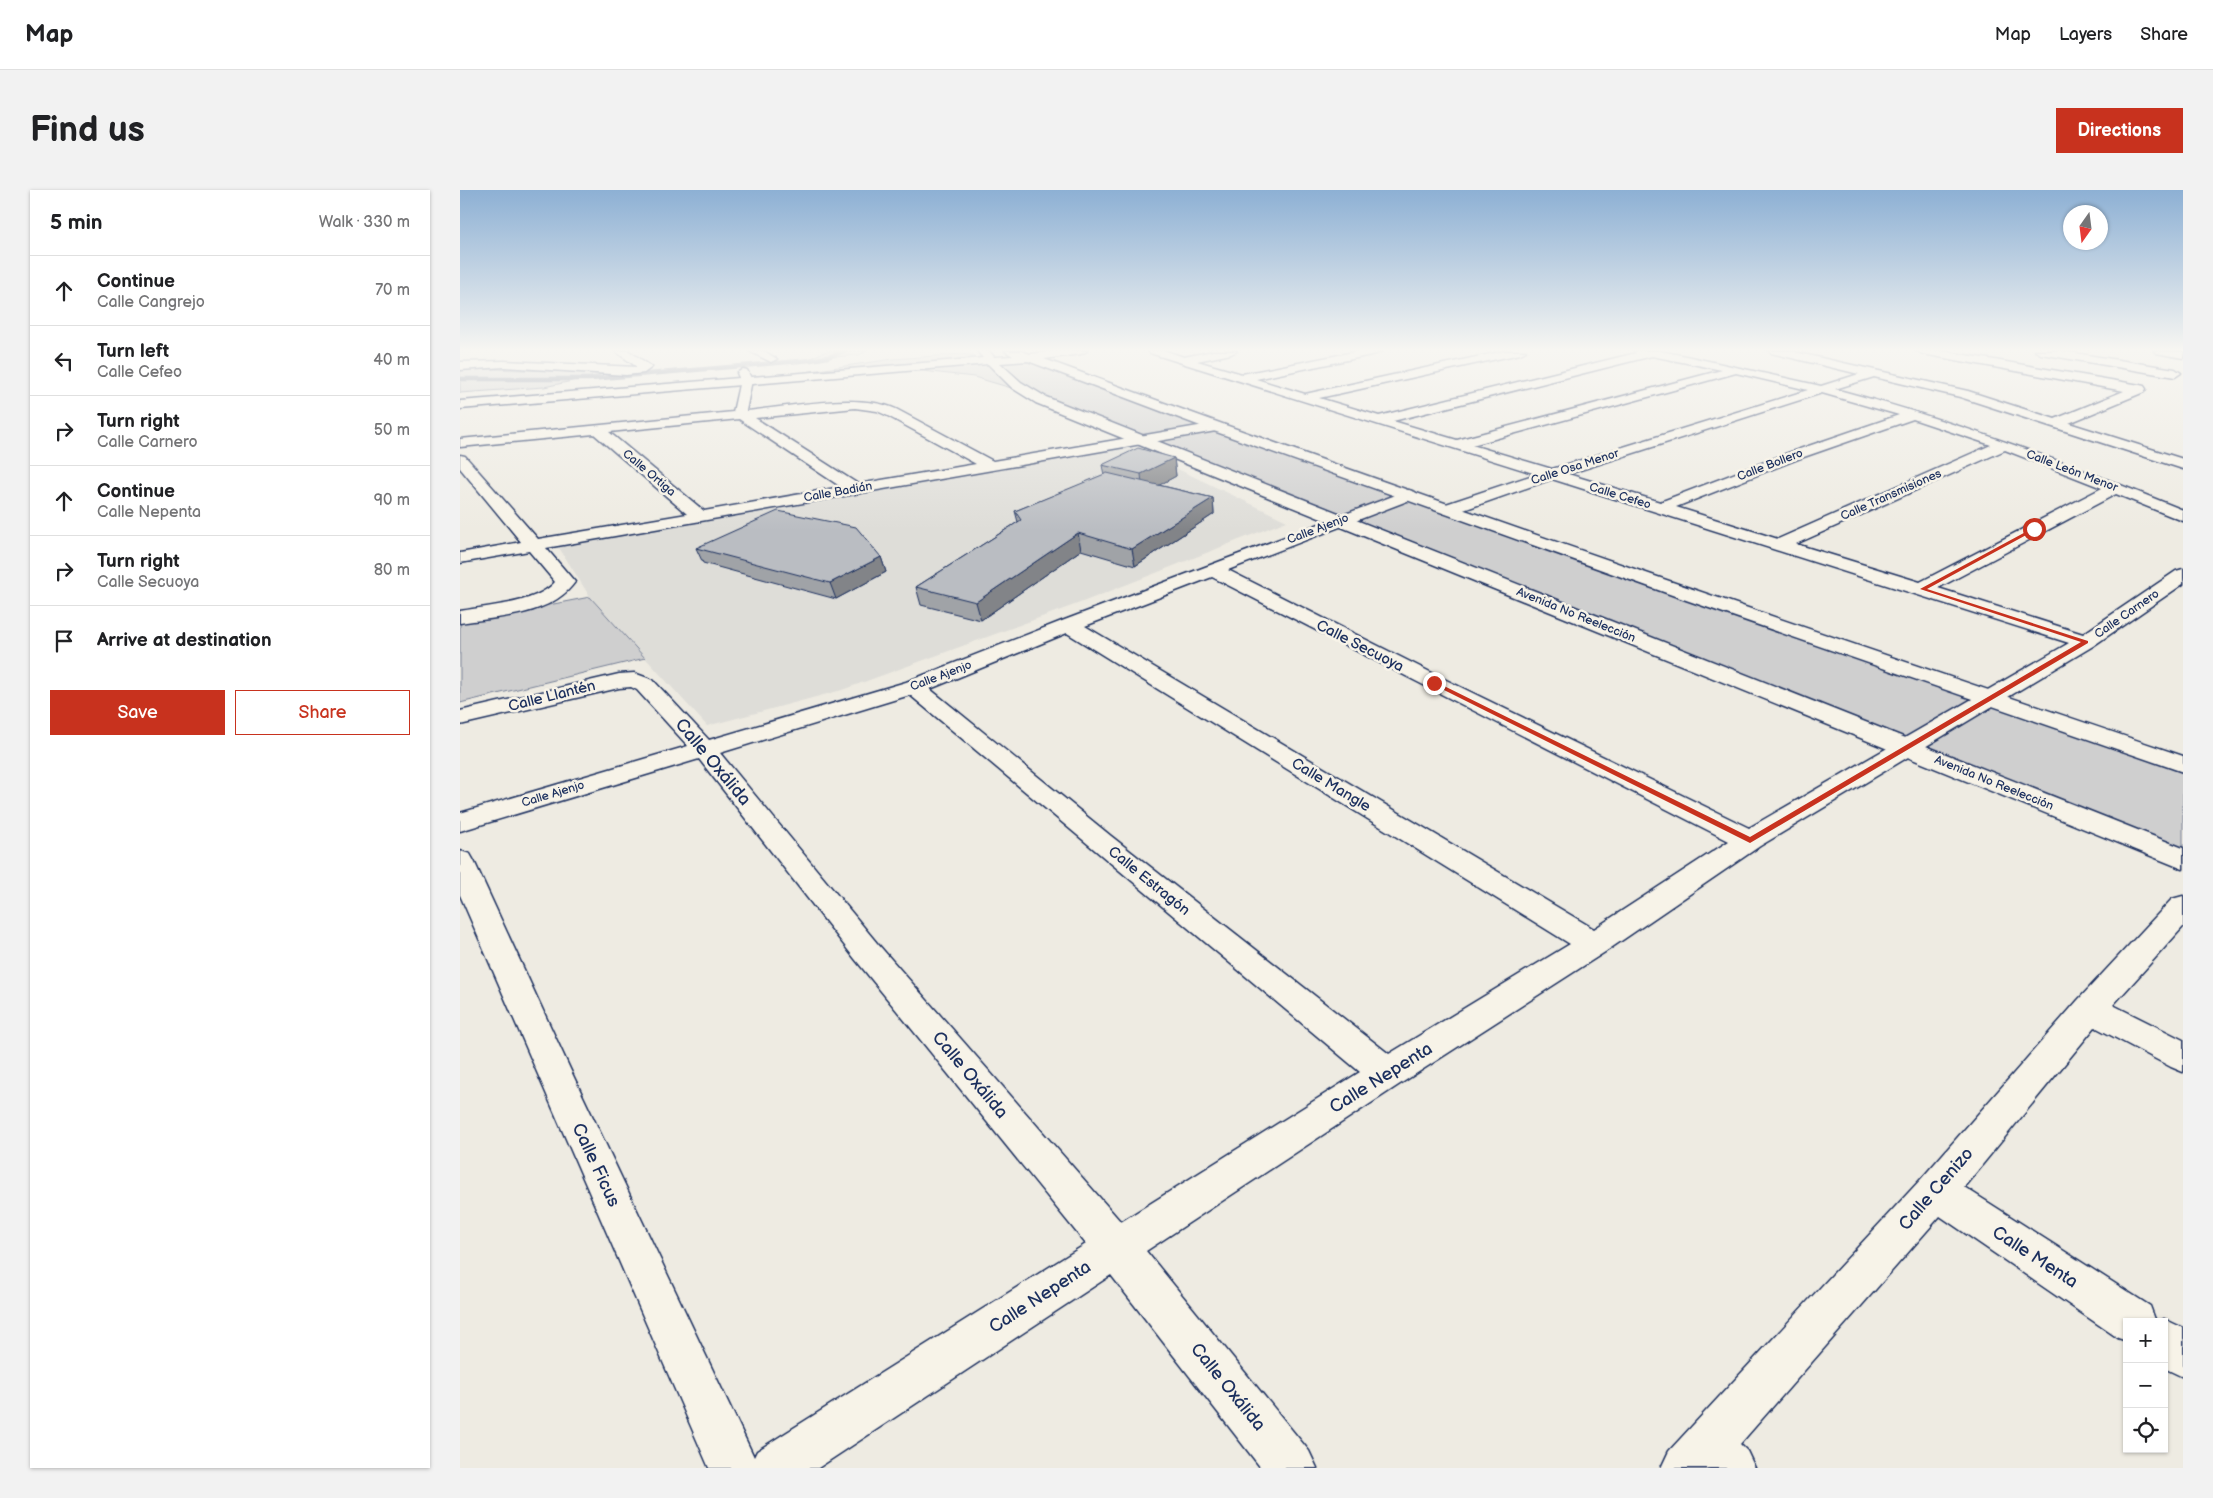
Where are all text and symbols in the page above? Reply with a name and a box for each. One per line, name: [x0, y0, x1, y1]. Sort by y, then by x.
text: Map: [25, 20, 73, 49]
text: Map: [1995, 24, 2031, 45]
text: Layers: [2059, 24, 2112, 45]
text: Share: [2140, 24, 2188, 45]
button: Directions: [2056, 108, 2183, 153]
text: Find us: [30, 109, 145, 152]
north arrow: [2063, 205, 2108, 250]
text: 5 min: [50, 210, 103, 235]
text: Walk · 330 m: [319, 213, 410, 232]
text: Continue: [97, 270, 175, 293]
icon: ahead: [50, 277, 78, 305]
text: 70 m: [375, 281, 410, 300]
text: Calle Cangrejo: [97, 293, 205, 312]
text: Turn left: [97, 340, 169, 363]
icon: left: [50, 347, 78, 375]
text: 40 m: [373, 351, 410, 370]
text: Calle Cefeo: [97, 363, 182, 382]
text: Turn right: [97, 410, 180, 433]
icon: right: [50, 417, 78, 445]
text: 50 m: [374, 421, 410, 440]
text: Calle Carnero: [97, 433, 198, 452]
street label: Calle Ortiga: [619, 446, 679, 500]
street label: Calle Osa Menor: [1529, 446, 1621, 488]
street label: Calle Bollero: [1735, 446, 1805, 484]
street label: Calle León Menor: [2024, 447, 2121, 496]
street label: Calle Transmisiones: [1838, 466, 1944, 524]
street label: Calle Badián: [803, 479, 874, 505]
text: Continue: [97, 480, 175, 503]
street label: Calle Cefeo: [1587, 480, 1653, 513]
icon: ahead: [50, 487, 78, 515]
text: 90 m: [374, 491, 410, 510]
text: Calle Nepenta: [97, 503, 201, 522]
street label: Calle Ajenjo: [1285, 510, 1351, 548]
route start: [2023, 518, 2046, 541]
text: Turn right: [97, 550, 180, 573]
icon: right: [50, 557, 78, 585]
text: 80 m: [374, 561, 410, 580]
text: Calle Secuoya: [97, 573, 199, 592]
street label: Avenida No Reelección: [1514, 584, 1638, 646]
street label: Calle Carnero: [2092, 586, 2162, 642]
street label: Calle Secuoya: [1313, 616, 1407, 676]
icon: arrive: [50, 627, 78, 655]
text: Arrive at destination: [97, 629, 272, 652]
street label: Calle Ajenjo: [908, 657, 974, 695]
route end: [1423, 672, 1446, 695]
street label: Calle Llantén: [506, 676, 598, 716]
button: Save: [50, 690, 225, 735]
button: Share: [235, 690, 410, 735]
street label: Calle Oxálida: [671, 714, 755, 810]
street label: Avenida No Reelección: [1932, 752, 2056, 814]
street label: Calle Mangle: [1288, 754, 1374, 816]
street label: Calle Ajenjo: [520, 777, 586, 811]
street label: Calle Estragón: [1104, 842, 1194, 920]
street label: Calle Oxálida: [928, 1027, 1012, 1123]
street label: Calle Nepenta: [1326, 1038, 1436, 1118]
street label: Calle Ficus: [567, 1120, 625, 1210]
street label: Calle Cenizo: [1894, 1143, 1978, 1235]
street label: Calle Menta: [1988, 1222, 2082, 1292]
street label: Calle Nepenta: [985, 1256, 1095, 1338]
map controls: [2123, 1318, 2168, 1453]
button: +: [2123, 1318, 2168, 1363]
street label: Calle Oxálida: [1186, 1339, 1270, 1435]
button: −: [2123, 1363, 2168, 1408]
button: locate: [2123, 1408, 2168, 1453]

